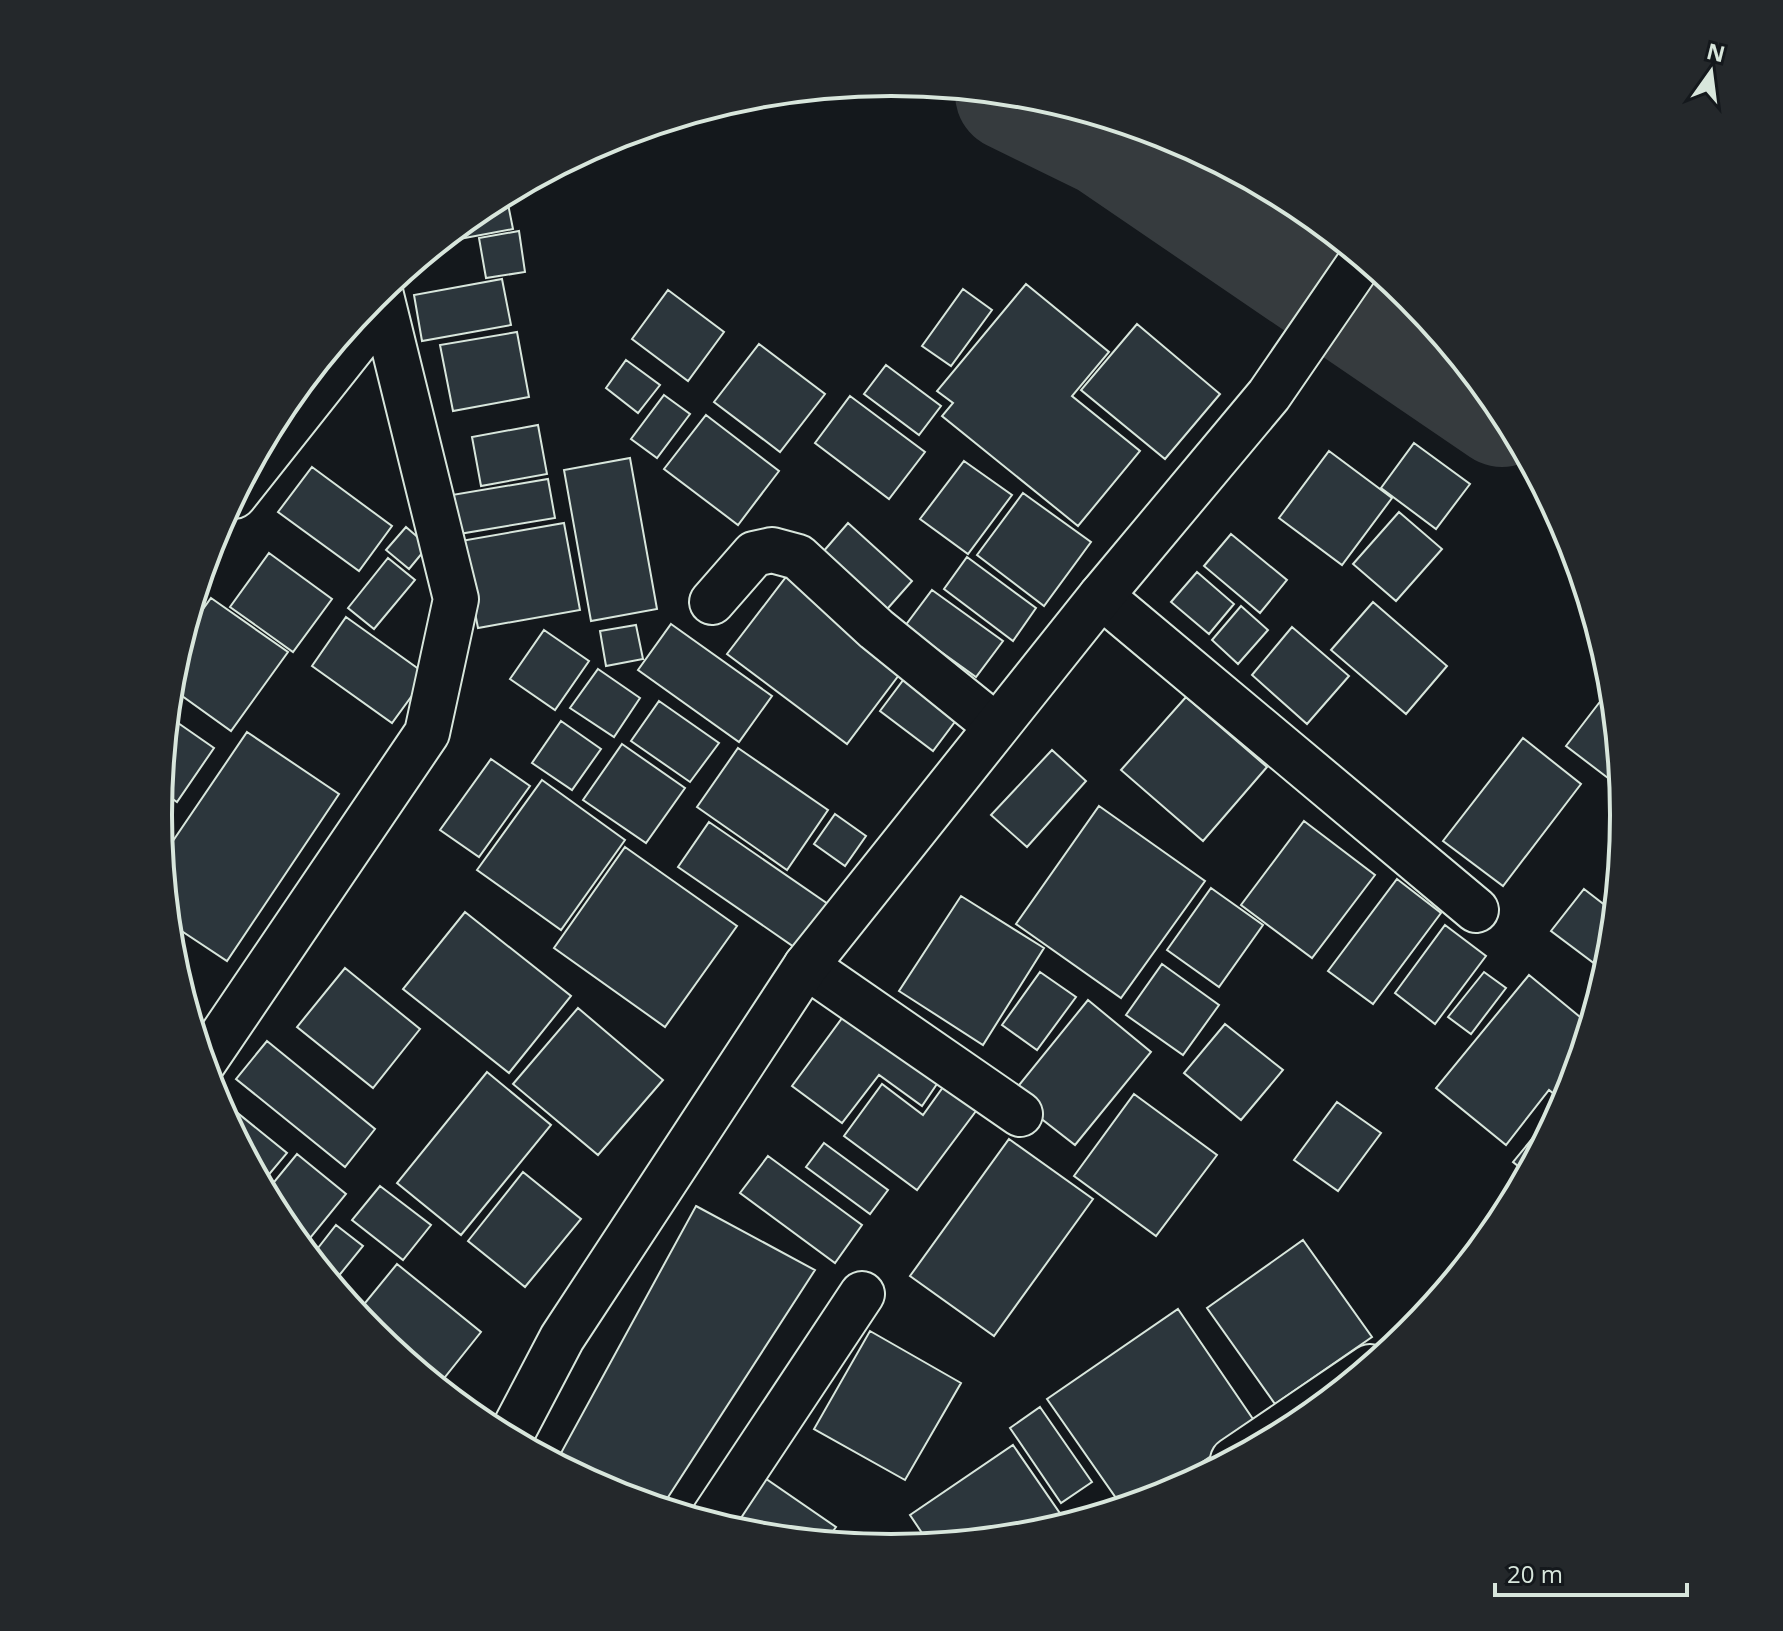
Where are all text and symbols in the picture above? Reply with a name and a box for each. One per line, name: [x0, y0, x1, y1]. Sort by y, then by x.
north arrow: [1671, 32, 1751, 112]
text: N: [1704, 35, 1728, 68]
scale bar: [1495, 1547, 1687, 1597]
text: 20 m: [1507, 1557, 1563, 1590]

